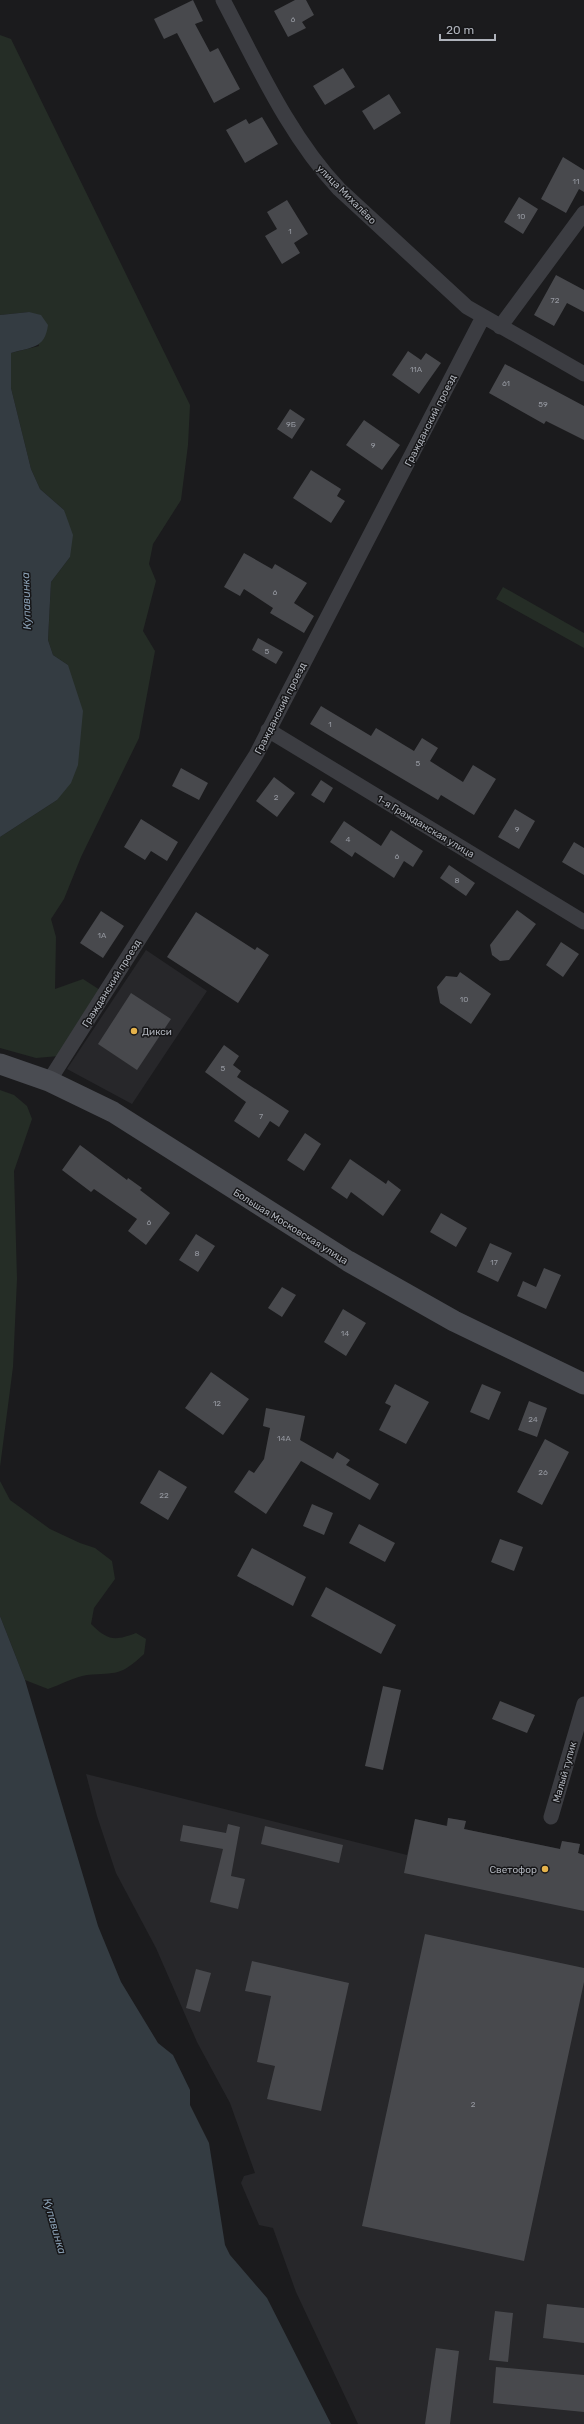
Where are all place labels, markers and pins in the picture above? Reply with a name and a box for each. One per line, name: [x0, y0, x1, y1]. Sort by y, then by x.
marker: Дикси: [129, 1026, 139, 1036]
place label: Дикси: [142, 1026, 172, 1038]
place label: Светофор: [489, 1864, 537, 1876]
marker: Светофор: [540, 1864, 550, 1874]

